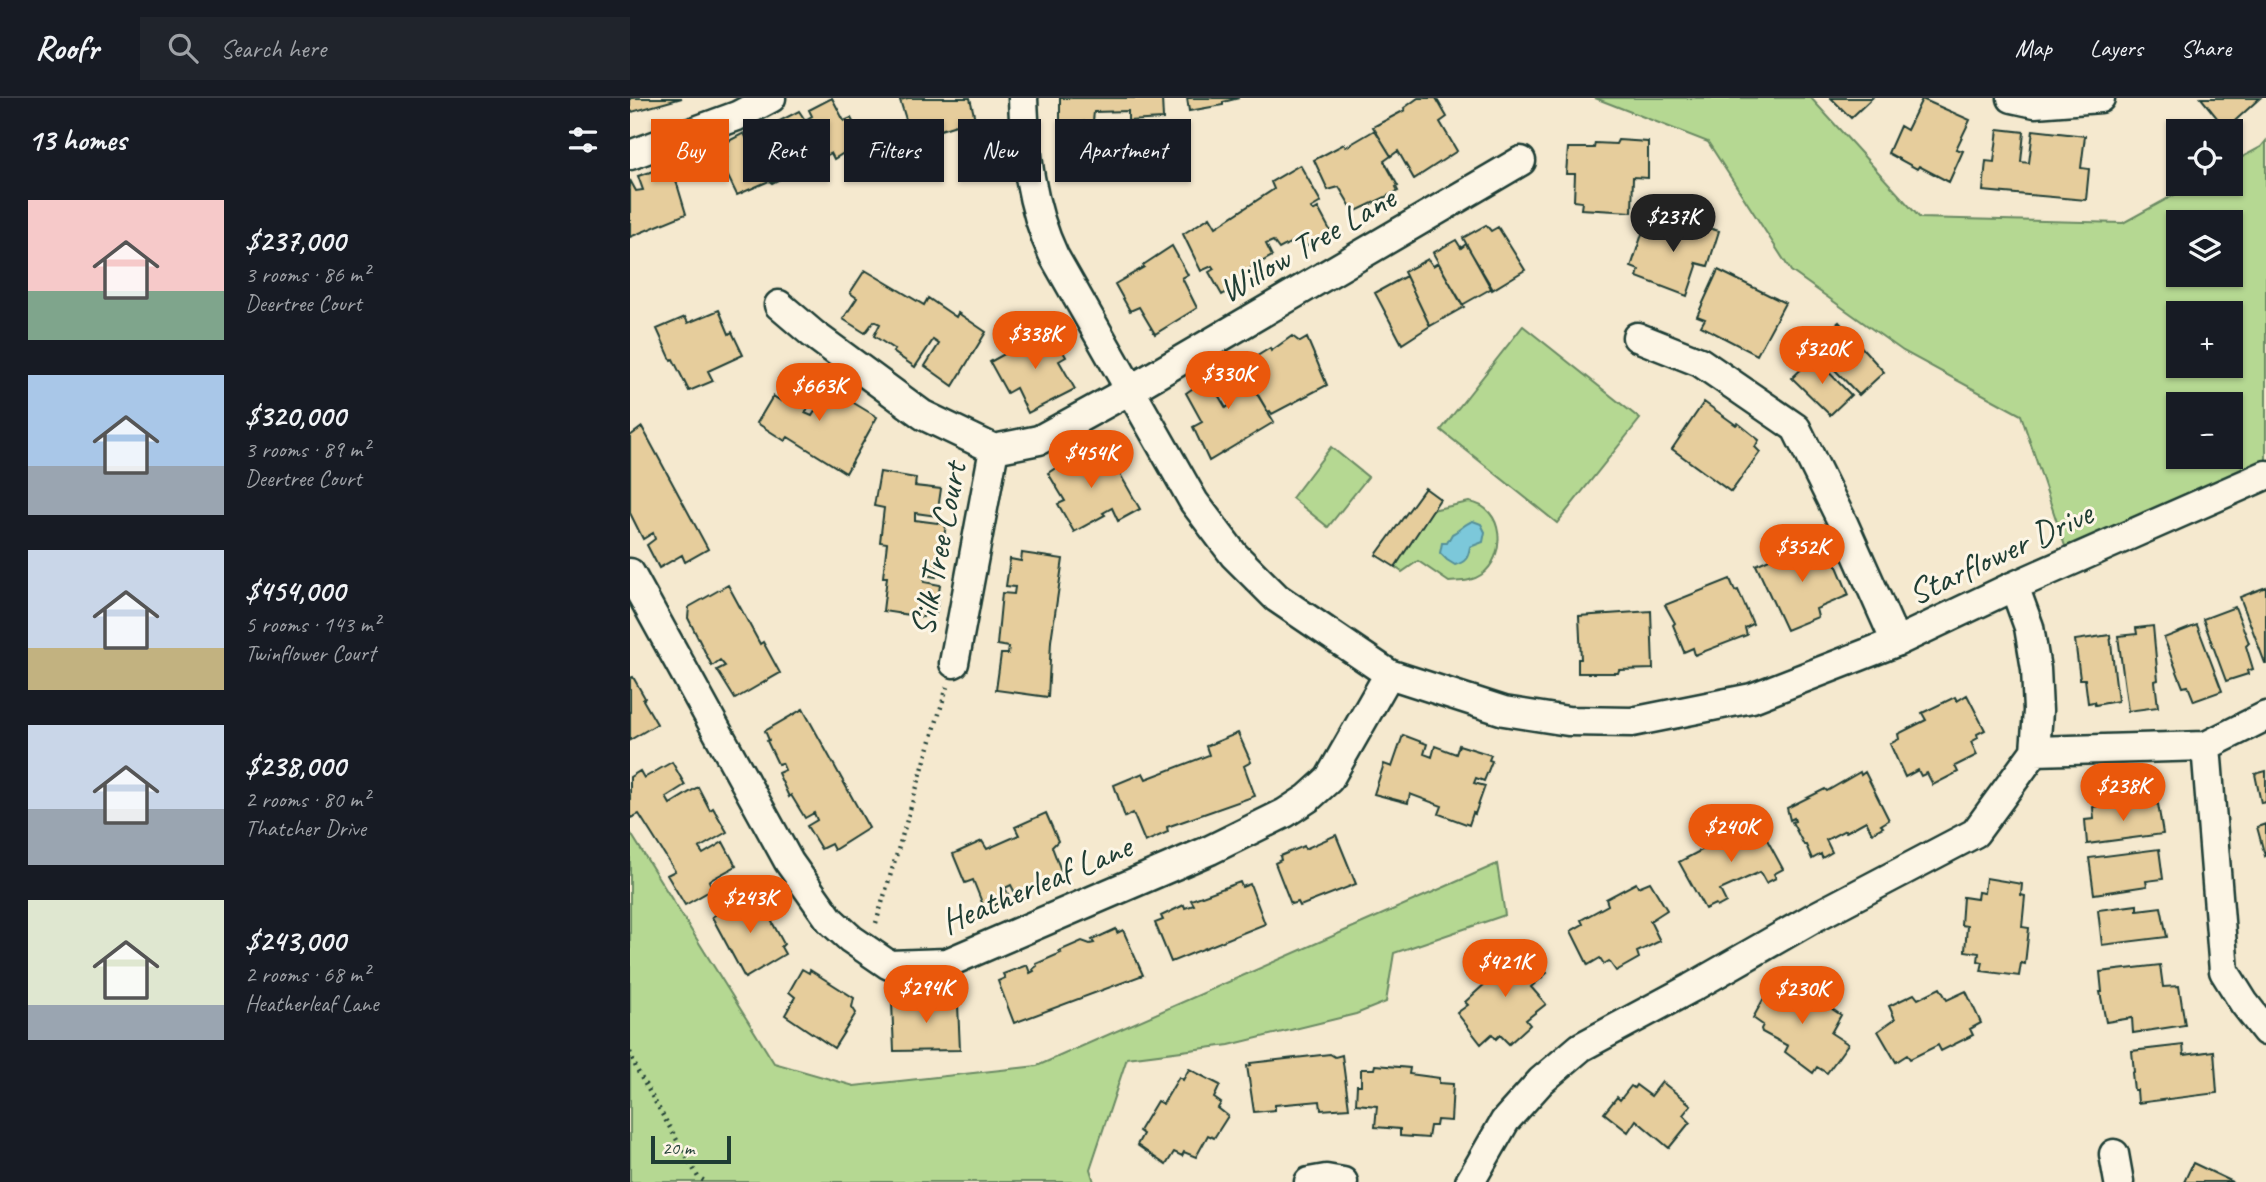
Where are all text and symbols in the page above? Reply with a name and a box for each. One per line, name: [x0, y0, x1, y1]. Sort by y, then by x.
search box: [140, 17, 630, 80]
text: Roofr: [35, 27, 98, 69]
icon: search: [164, 29, 202, 67]
text: Search here: [220, 32, 326, 65]
text: Map: [2015, 33, 2052, 63]
text: Layers: [2090, 33, 2143, 63]
text: Share: [2181, 33, 2231, 63]
chip: Buy: [651, 119, 729, 182]
chip: Rent: [743, 119, 830, 182]
chip: Filters: [844, 119, 944, 182]
chip: New: [958, 119, 1041, 182]
chip: Apartment: [1055, 119, 1191, 182]
map controls: [2166, 119, 2243, 469]
button: locate: [2166, 119, 2243, 196]
text: 13 homes: [28, 121, 126, 159]
icon: filters: [564, 121, 602, 159]
street label: Willow Tree Lane: [1211, 174, 1406, 313]
pin: $237K: [1624, 194, 1722, 254]
text: $237K: [1647, 202, 1700, 231]
button: layers: [2166, 210, 2243, 287]
text: $237,000: [245, 222, 345, 260]
icon: home: [84, 228, 168, 312]
text: 3 rooms · 86 m²: [245, 260, 369, 289]
text: Deertree Court: [245, 289, 362, 318]
button: +: [2166, 301, 2243, 378]
pin: $338K: [986, 312, 1084, 371]
text: $338K: [1008, 319, 1062, 348]
pin: $320K: [1773, 327, 1871, 386]
text: $320K: [1795, 334, 1849, 363]
pin: $330K: [1179, 352, 1277, 411]
text: $330K: [1201, 359, 1255, 388]
pin: $663K: [770, 364, 868, 423]
text: $663K: [792, 371, 846, 400]
button: −: [2166, 392, 2243, 469]
text: $320,000: [245, 397, 345, 435]
icon: home: [84, 403, 168, 487]
pin: $454K: [1042, 430, 1140, 490]
text: 3 rooms · 89 m²: [245, 435, 369, 464]
text: $454K: [1065, 438, 1117, 467]
street label: Silk Tree Court: [899, 455, 977, 639]
text: Deertree Court: [245, 464, 362, 493]
street label: Starflower Drive: [1901, 490, 2102, 615]
pin: $352K: [1753, 524, 1851, 584]
text: $352K: [1776, 532, 1828, 561]
text: $454,000: [245, 572, 345, 610]
icon: home: [84, 578, 168, 662]
text: 5 rooms · 143 m²: [245, 610, 380, 639]
text: Twinflower Court: [245, 639, 375, 668]
text: $238,000: [245, 747, 345, 785]
icon: home: [84, 753, 168, 837]
pin: $238K: [2074, 764, 2172, 823]
text: $238K: [2096, 771, 2150, 800]
text: 2 rooms · 80 m²: [245, 785, 369, 814]
pin: $240K: [1682, 804, 1780, 864]
text: $240K: [1704, 812, 1758, 841]
text: Thatcher Drive: [245, 814, 366, 843]
street label: Heatherleaf Lane: [934, 823, 1141, 944]
pin: $243K: [701, 876, 799, 935]
text: $243K: [723, 883, 777, 912]
text: $243,000: [245, 922, 345, 960]
icon: home: [84, 928, 168, 1012]
pin: $421K: [1456, 940, 1554, 999]
text: $421K: [1478, 947, 1532, 976]
text: 2 rooms · 68 m²: [245, 960, 369, 989]
pin: $294K: [877, 965, 975, 1025]
pin: $230K: [1753, 967, 1851, 1026]
text: $294K: [900, 973, 952, 1002]
text: $230K: [1775, 974, 1829, 1003]
text: Heatherleaf Lane: [245, 989, 378, 1018]
scale bar: [651, 1133, 732, 1165]
text: 20 m: [662, 1136, 694, 1160]

